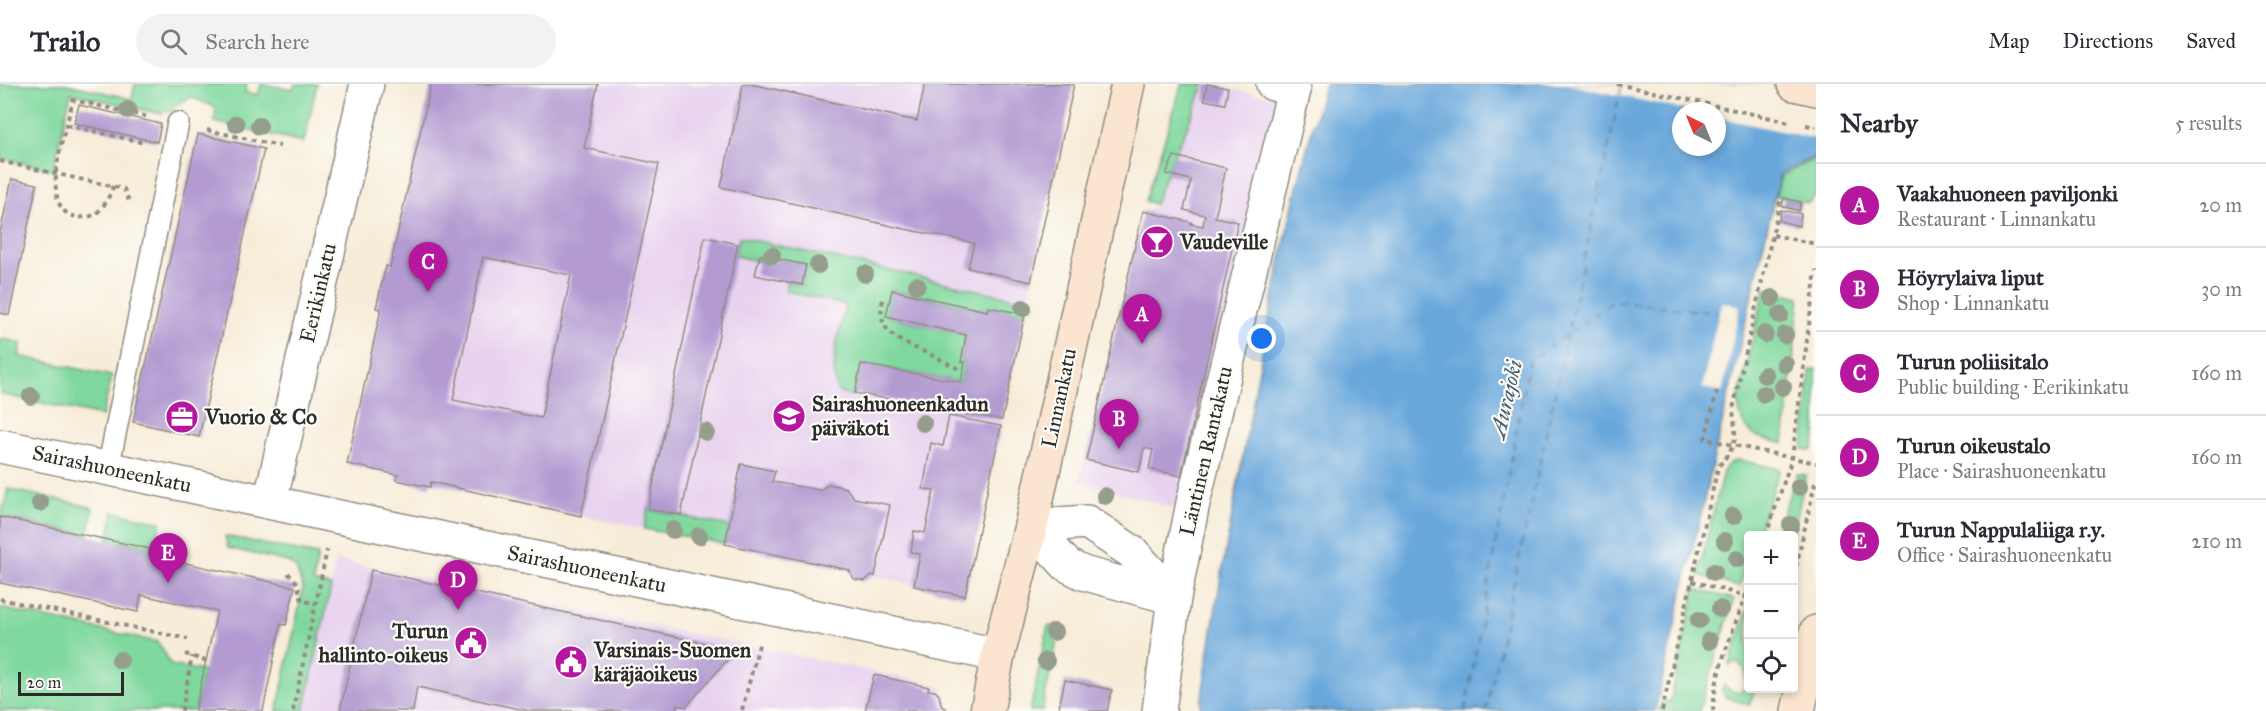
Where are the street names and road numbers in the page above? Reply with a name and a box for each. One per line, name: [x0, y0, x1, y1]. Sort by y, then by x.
street label: Eerikinkatu: [294, 241, 342, 345]
street label: Linnankatu: [1036, 346, 1082, 450]
street label: Läntinen Rantakatu: [1174, 364, 1238, 538]
street label: Sairashuoneenkatu: [30, 439, 194, 499]
street label: Sairashuoneenkatu: [505, 539, 669, 599]

